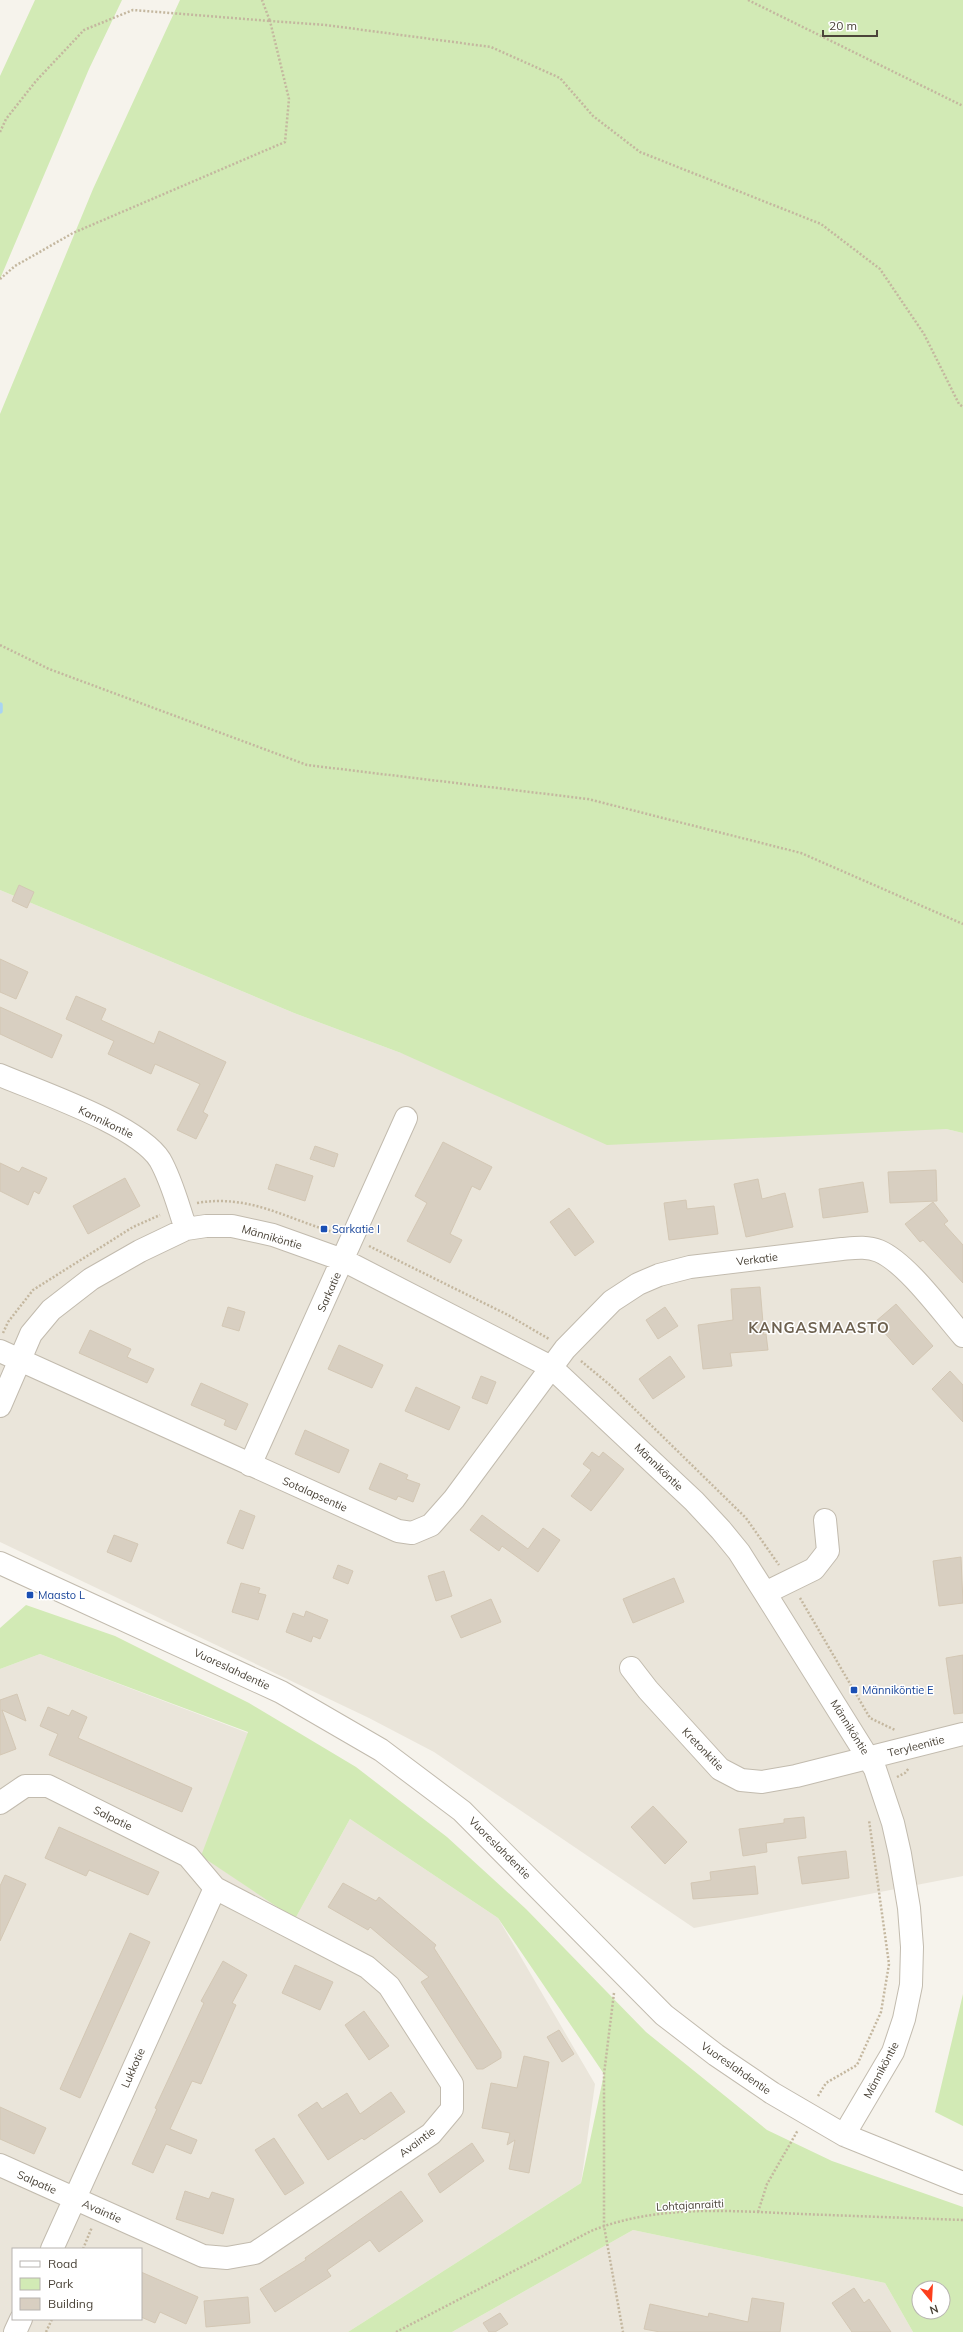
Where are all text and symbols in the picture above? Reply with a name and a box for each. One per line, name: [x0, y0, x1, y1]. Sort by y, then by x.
scale bar: [823, 12, 877, 38]
text: 20 m: [829, 18, 857, 33]
street label: Kannikontie: [76, 1103, 136, 1141]
street label: Männiköntie: [240, 1222, 304, 1252]
place label: Sarkatie I: [332, 1222, 380, 1236]
marker: Sarkatie I: [319, 1224, 329, 1234]
street label: Verkatie: [735, 1250, 779, 1268]
street label: Sarkatie: [314, 1270, 344, 1314]
district label: KANGASMAASTO: [748, 1318, 890, 1337]
street label: Männiköntie: [632, 1440, 686, 1494]
street label: Sotalapsentie: [280, 1473, 350, 1515]
place label: Maasto L: [38, 1588, 85, 1602]
marker: Maasto L: [25, 1590, 35, 1600]
street label: Vuoreslahdentie: [192, 1645, 272, 1693]
place label: Männiköntie E: [862, 1683, 934, 1697]
marker: Männiköntie E: [849, 1685, 859, 1695]
street label: Männiköntie: [828, 1697, 872, 1757]
street label: Kretonkitie: [679, 1725, 727, 1773]
street label: Teryleenitie: [886, 1732, 946, 1760]
street label: Salpatie: [91, 1803, 135, 1833]
street label: Vuoreslahdentie: [466, 1814, 534, 1882]
street label: Vuoreslahdentie: [698, 2039, 774, 2097]
street label: Männiköntie: [860, 2039, 902, 2101]
street label: Lukkotie: [118, 2046, 148, 2090]
street label: Avaintie: [396, 2124, 438, 2160]
street label: Salpatie: [15, 2167, 59, 2197]
street label: Avaintie: [80, 2196, 124, 2226]
street label: Lohtajanraitti: [656, 2196, 724, 2214]
legend: [12, 2248, 142, 2320]
text: Road: [48, 2256, 77, 2271]
text: Park: [48, 2276, 74, 2291]
north arrow: [911, 2280, 951, 2320]
text: Building: [48, 2296, 93, 2311]
text: N: [928, 2302, 940, 2317]

